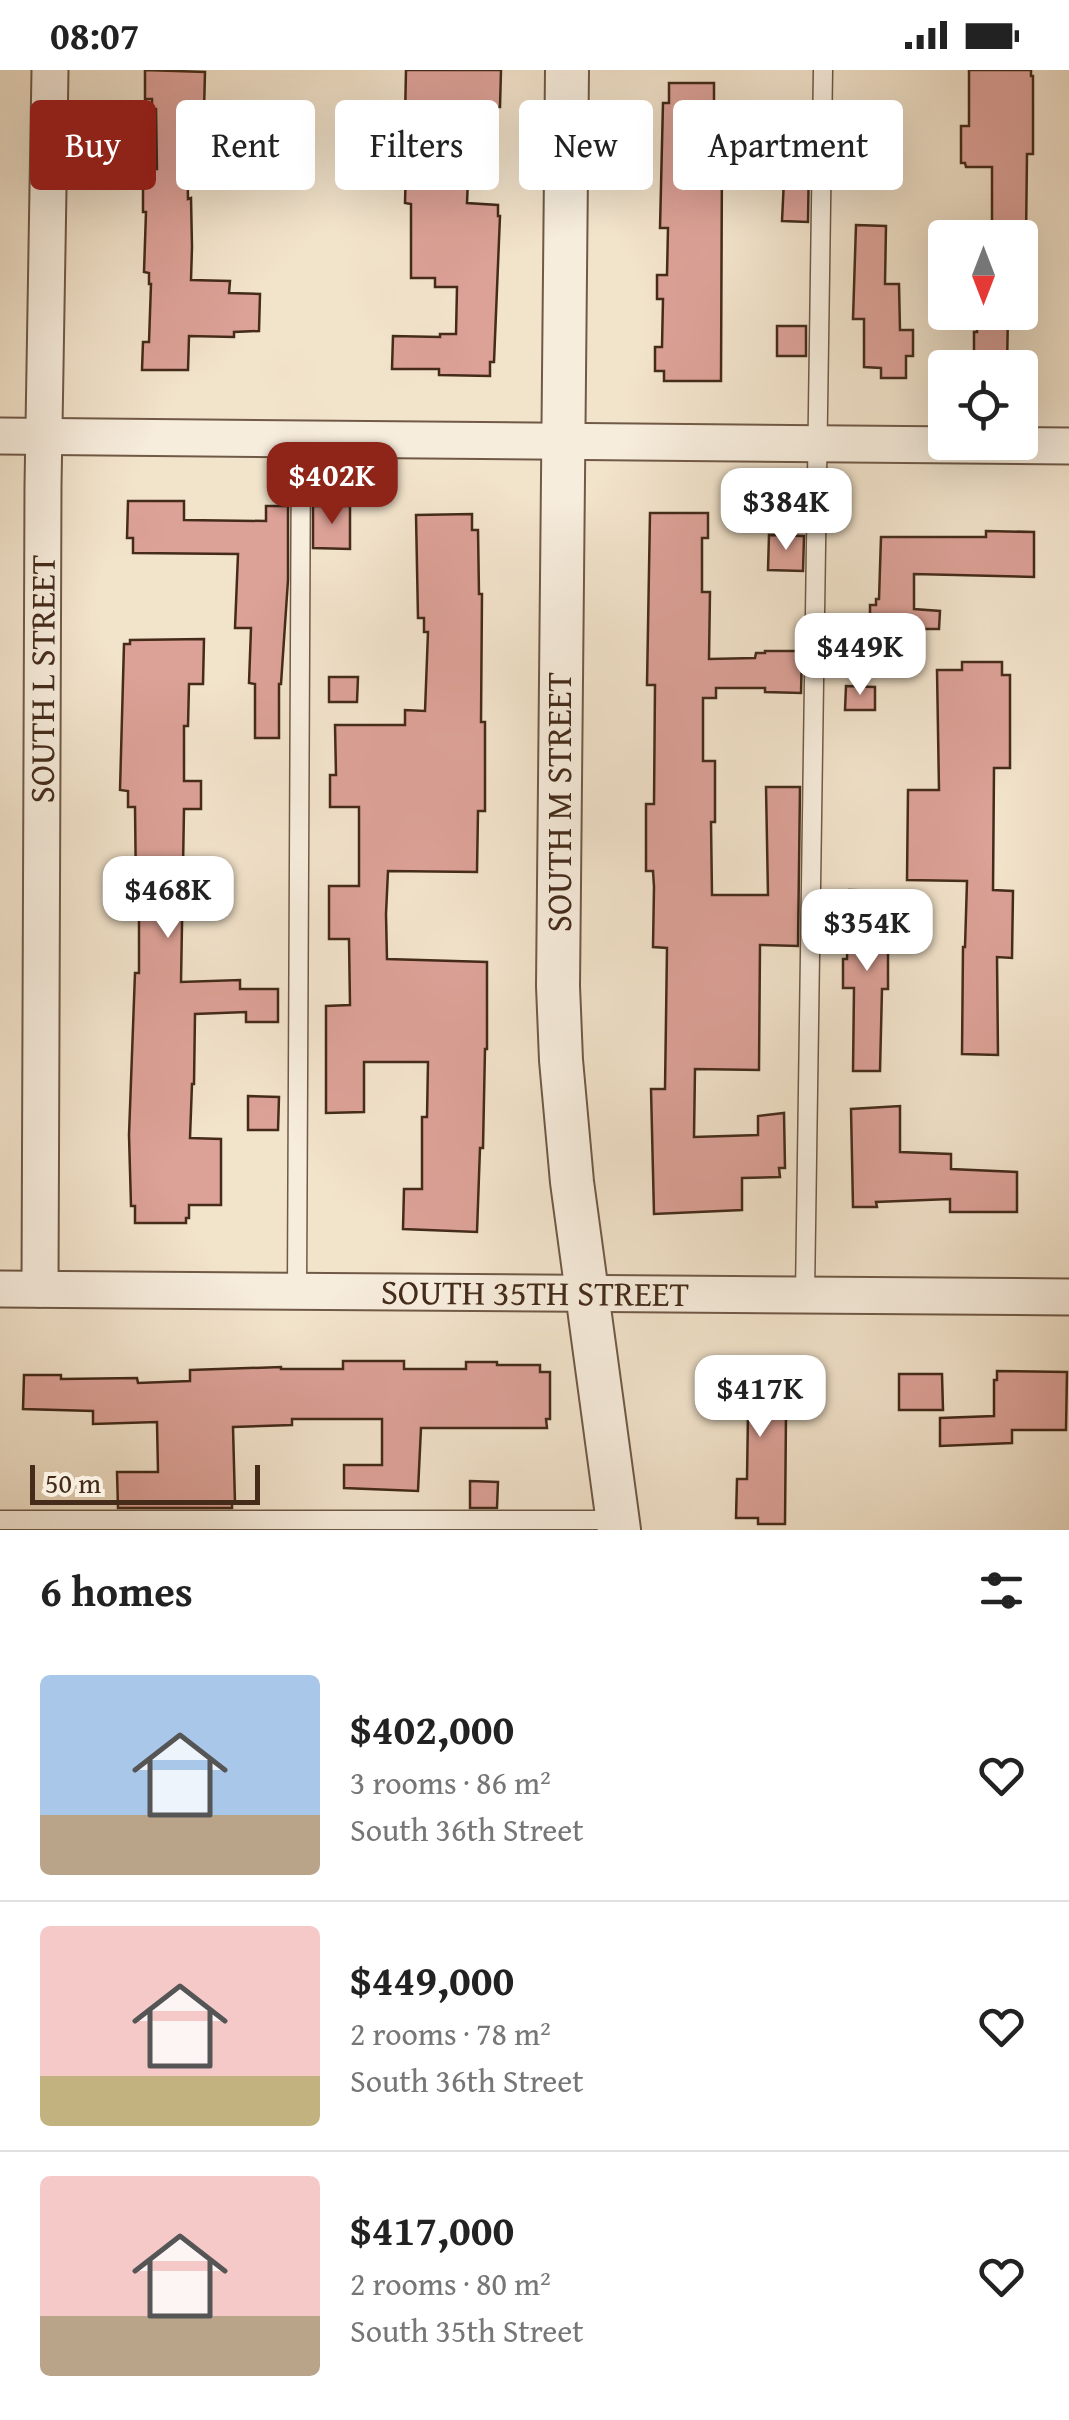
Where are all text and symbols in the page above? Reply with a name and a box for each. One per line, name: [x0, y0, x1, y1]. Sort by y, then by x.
text: 08:07: [50, 7, 140, 63]
chip: Buy: [30, 100, 156, 190]
chip: Rent: [176, 100, 315, 190]
chip: Filters: [335, 100, 499, 190]
chip: New: [519, 100, 653, 190]
chip: Apartment: [673, 100, 903, 190]
north arrow: [928, 220, 1038, 330]
map controls: [928, 220, 1038, 460]
button: locate: [928, 350, 1038, 460]
pin: $402K: [262, 442, 402, 527]
text: $402K: [289, 451, 375, 498]
pin: $384K: [716, 468, 856, 553]
text: $384K: [743, 477, 829, 524]
street label: SOUTH L STREET: [16, 555, 68, 803]
pin: $449K: [790, 613, 930, 698]
text: $449K: [817, 622, 903, 669]
street label: SOUTH M STREET: [533, 672, 584, 932]
pin: $468K: [98, 856, 238, 941]
text: $468K: [125, 865, 211, 912]
pin: $354K: [797, 889, 937, 974]
text: $354K: [824, 898, 910, 945]
street label: SOUTH 35TH STREET: [381, 1266, 689, 1319]
pin: $417K: [690, 1355, 830, 1440]
text: $417K: [717, 1364, 803, 1411]
scale bar: [30, 1460, 260, 1504]
text: 50 m: [45, 1462, 101, 1503]
text: 6 homes: [40, 1560, 193, 1621]
icon: filters: [974, 1563, 1029, 1618]
text: $402,000: [350, 1698, 514, 1759]
icon: home: [120, 1715, 240, 1835]
icon: heart: [974, 1748, 1029, 1803]
text: 3 rooms · 86 m²: [350, 1759, 551, 1806]
text: South 36th Street: [350, 1806, 584, 1853]
text: $449,000: [350, 1949, 514, 2010]
icon: home: [120, 1966, 240, 2086]
icon: heart: [974, 1999, 1029, 2054]
text: 2 rooms · 78 m²: [350, 2010, 551, 2057]
text: South 36th Street: [350, 2057, 584, 2104]
text: $417,000: [350, 2199, 514, 2260]
icon: home: [120, 2216, 240, 2336]
icon: heart: [974, 2249, 1029, 2304]
text: 2 rooms · 80 m²: [350, 2260, 551, 2307]
text: South 35th Street: [350, 2307, 584, 2354]

